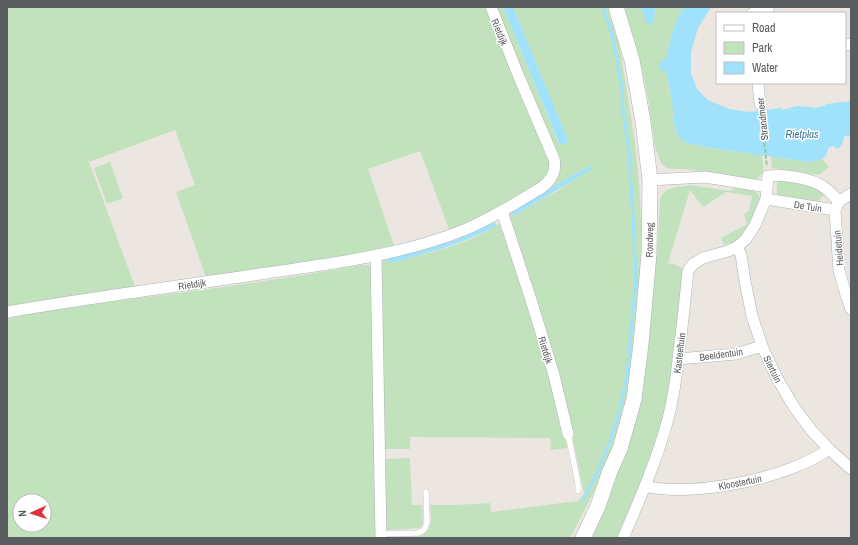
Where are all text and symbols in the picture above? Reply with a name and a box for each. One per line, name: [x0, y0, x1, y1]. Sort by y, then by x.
legend: [716, 12, 846, 84]
street label: Rietdijk: [488, 17, 511, 48]
text: Road: [752, 20, 776, 36]
text: Park: [752, 40, 772, 56]
text: Water: [752, 60, 779, 76]
street label: Strandmeer: [754, 97, 771, 141]
water label: Rietplas: [785, 127, 819, 141]
street label: De Tuin: [793, 198, 823, 215]
street label: Rondweg: [643, 222, 656, 257]
street label: Heidetuin: [830, 230, 847, 266]
street label: Rietdijk: [177, 276, 208, 293]
street label: Kasteeltuin: [671, 332, 688, 374]
street label: Rietdijk: [535, 335, 556, 366]
street label: Beeldentuin: [698, 345, 744, 364]
street label: Siertuin: [760, 353, 785, 385]
street label: Kloostertuin: [717, 472, 763, 493]
north arrow: [12, 493, 52, 533]
text: N: [15, 510, 29, 517]

